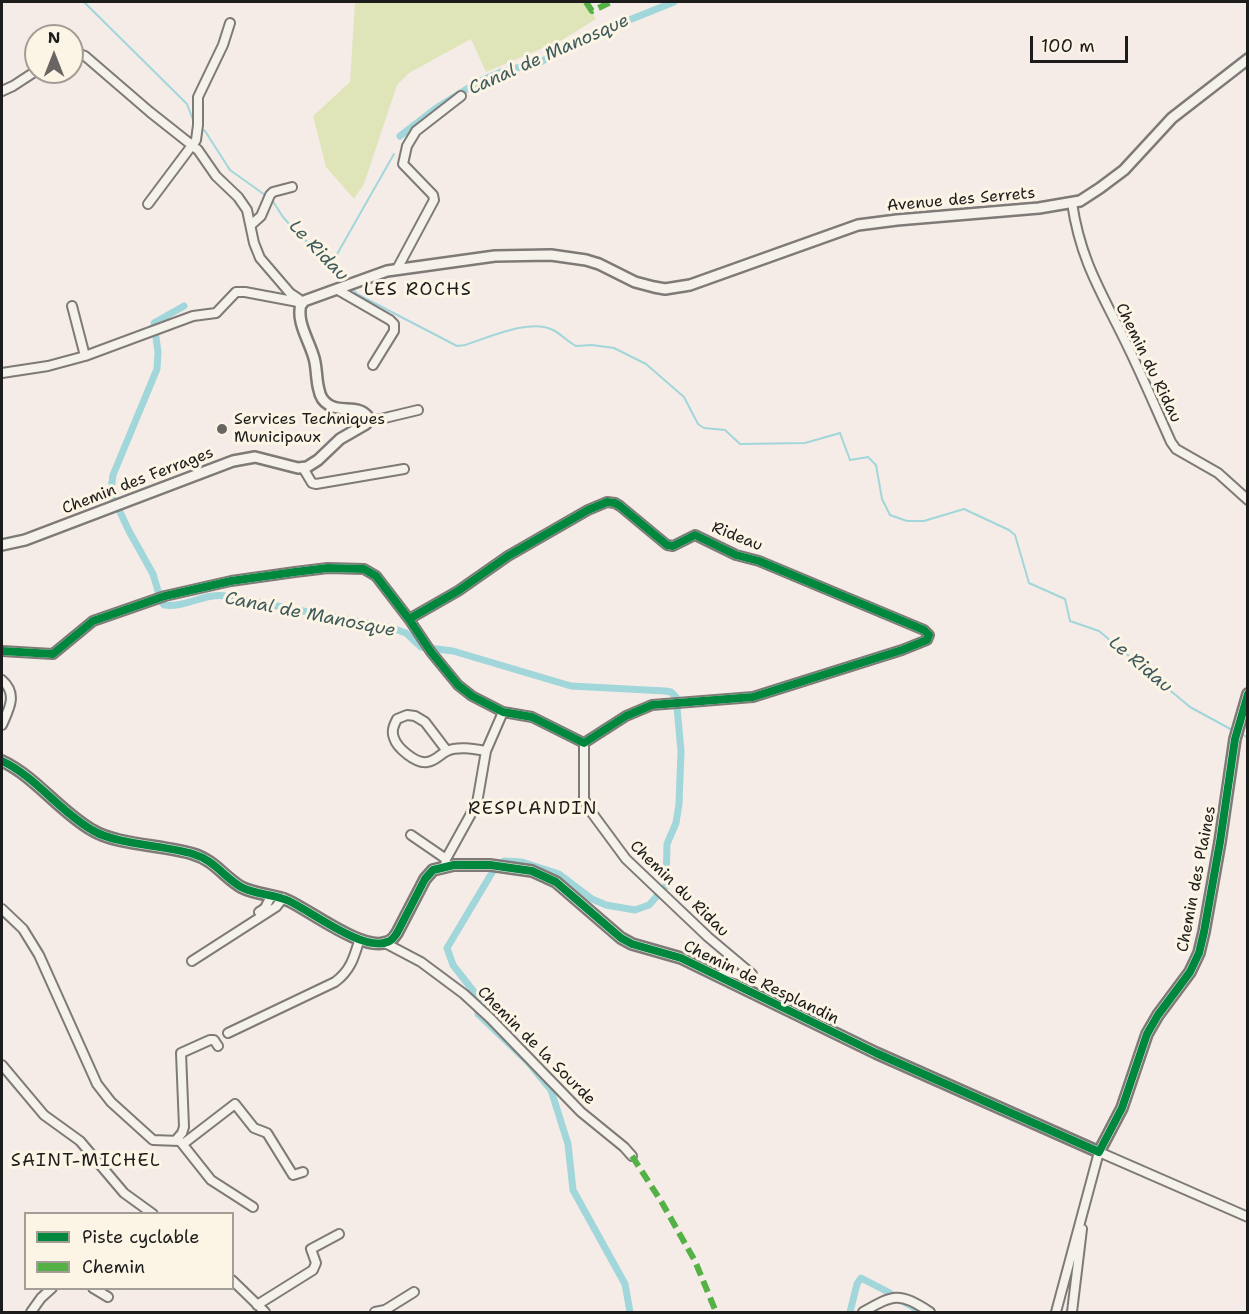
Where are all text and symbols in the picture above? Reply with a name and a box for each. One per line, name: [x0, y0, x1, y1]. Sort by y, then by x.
water label: Canal de Manosque: [465, 10, 633, 100]
north arrow: [24, 24, 84, 84]
scale bar: [1033, 24, 1130, 62]
text: N: [48, 27, 60, 48]
text: 100 m: [1041, 34, 1095, 58]
street label: Avenue des Serrets: [886, 184, 1036, 216]
water label: Le Ridau: [284, 216, 352, 286]
district label: LES ROCHS: [364, 279, 472, 301]
street label: Chemin du Ridau: [1111, 300, 1185, 426]
place label: Services Techniques Municipaux: [234, 410, 385, 448]
marker: Services Techniques Municipaux: [215, 422, 229, 436]
street label: Chemin des Ferrages: [60, 443, 216, 519]
street label: Rideau: [709, 518, 765, 556]
water label: Canal de Manosque: [223, 588, 397, 642]
water label: Le Ridau: [1104, 632, 1176, 698]
district label: RESPLANDIN: [468, 798, 598, 820]
street label: Chemin des Plaines: [1173, 804, 1221, 954]
street label: Chemin du Ridau: [625, 837, 733, 941]
street label: Chemin de Resplandin: [680, 937, 842, 1029]
street label: Chemin de la Sourde: [473, 983, 599, 1109]
district label: SAINT-MICHEL: [11, 1150, 161, 1172]
legend: [24, 1212, 234, 1290]
text: Piste cyclable: [82, 1225, 199, 1249]
text: Chemin: [82, 1255, 145, 1279]

